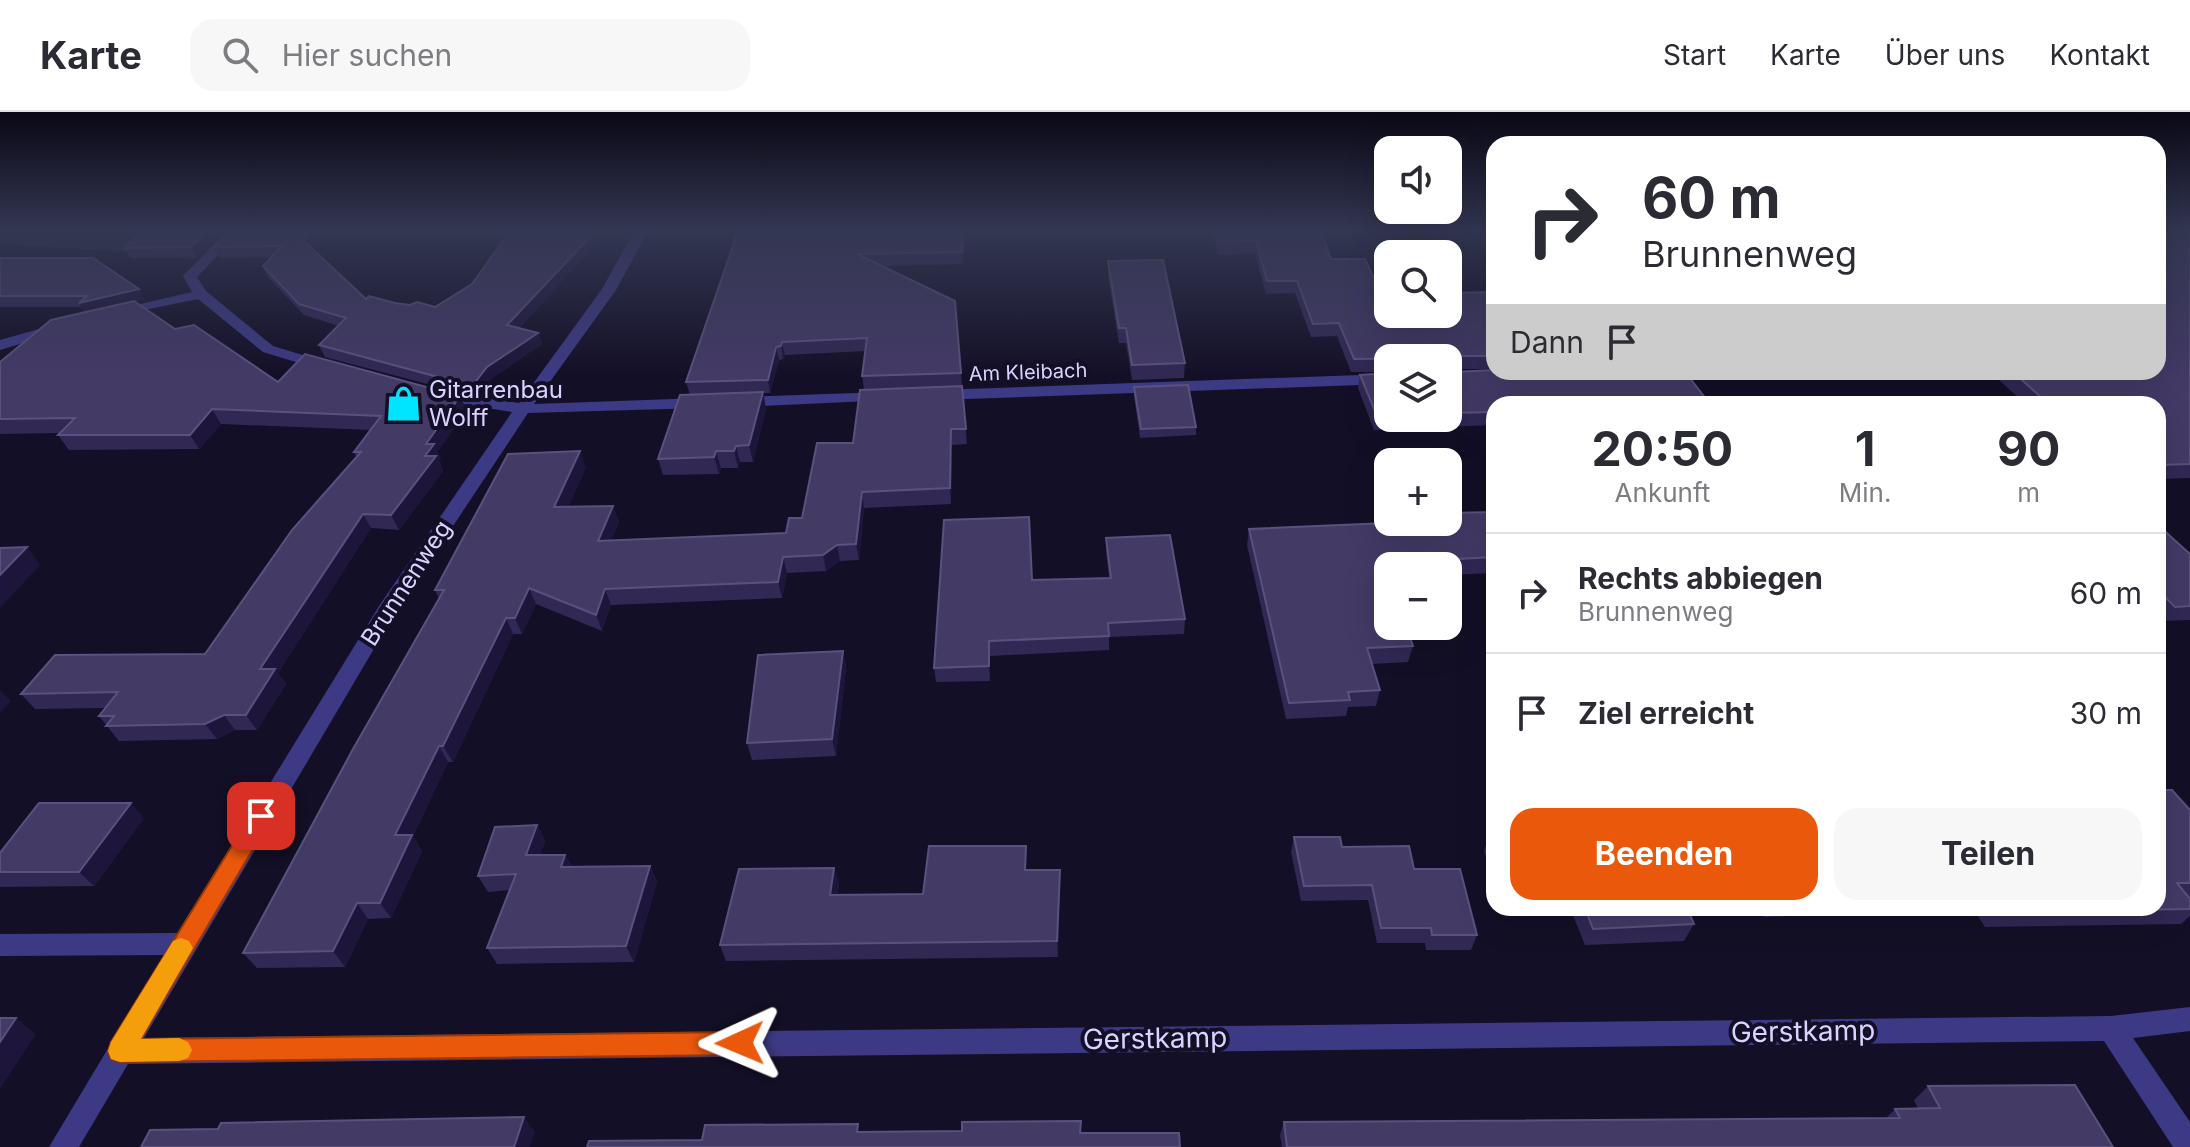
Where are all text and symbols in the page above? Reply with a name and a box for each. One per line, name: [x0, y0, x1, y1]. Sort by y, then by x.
search box: [190, 19, 750, 91]
text: Karte: [40, 32, 142, 78]
icon: search: [218, 33, 262, 77]
text: Hier suchen: [282, 37, 452, 73]
text: Start: [1663, 38, 1726, 72]
text: Karte: [1770, 38, 1841, 72]
text: Über uns: [1885, 38, 2005, 72]
text: Kontakt: [2049, 38, 2150, 72]
map controls: [1374, 136, 1462, 640]
button: sound: [1374, 136, 1462, 224]
text: 60 m: [1642, 164, 1781, 232]
icon: right: [1510, 168, 1614, 272]
text: Brunnenweg: [1642, 232, 1857, 276]
button: search: [1374, 240, 1462, 328]
icon: arrive: [1600, 320, 1644, 364]
text: Dann: [1510, 324, 1584, 360]
button: layers: [1374, 344, 1462, 432]
street label: Am Kleibach: [968, 358, 1088, 386]
place label: Gitarrenbau Wolff: [429, 375, 563, 432]
shop icon: Gitarrenbau Wolff: [384, 384, 422, 422]
text: 20:50: [1592, 419, 1733, 478]
text: 1: [1855, 419, 1875, 478]
text: 90: [1997, 419, 2060, 478]
button: +: [1374, 448, 1462, 536]
text: Ankunft: [1615, 477, 1710, 508]
text: Min.: [1839, 477, 1891, 508]
text: m: [2017, 477, 2040, 508]
street label: Brunnenweg: [355, 515, 457, 651]
button: −: [1374, 552, 1462, 640]
text: Rechts abbiegen: [1578, 560, 1823, 596]
icon: right: [1510, 571, 1554, 615]
text: 60 m: [2070, 575, 2142, 611]
text: Brunnenweg: [1578, 596, 1733, 627]
icon: arrive: [1510, 691, 1554, 735]
text: Ziel erreicht: [1578, 695, 1754, 731]
text: 30 m: [2070, 695, 2142, 731]
pin: [227, 782, 295, 850]
icon: arrive: [239, 794, 283, 838]
button: Beenden: [1510, 808, 1818, 900]
button: Teilen: [1834, 808, 2142, 900]
position arrow: [698, 1001, 782, 1085]
street label: Gerstkamp: [1730, 1013, 1876, 1049]
street label: Gerstkamp: [1082, 1020, 1228, 1056]

